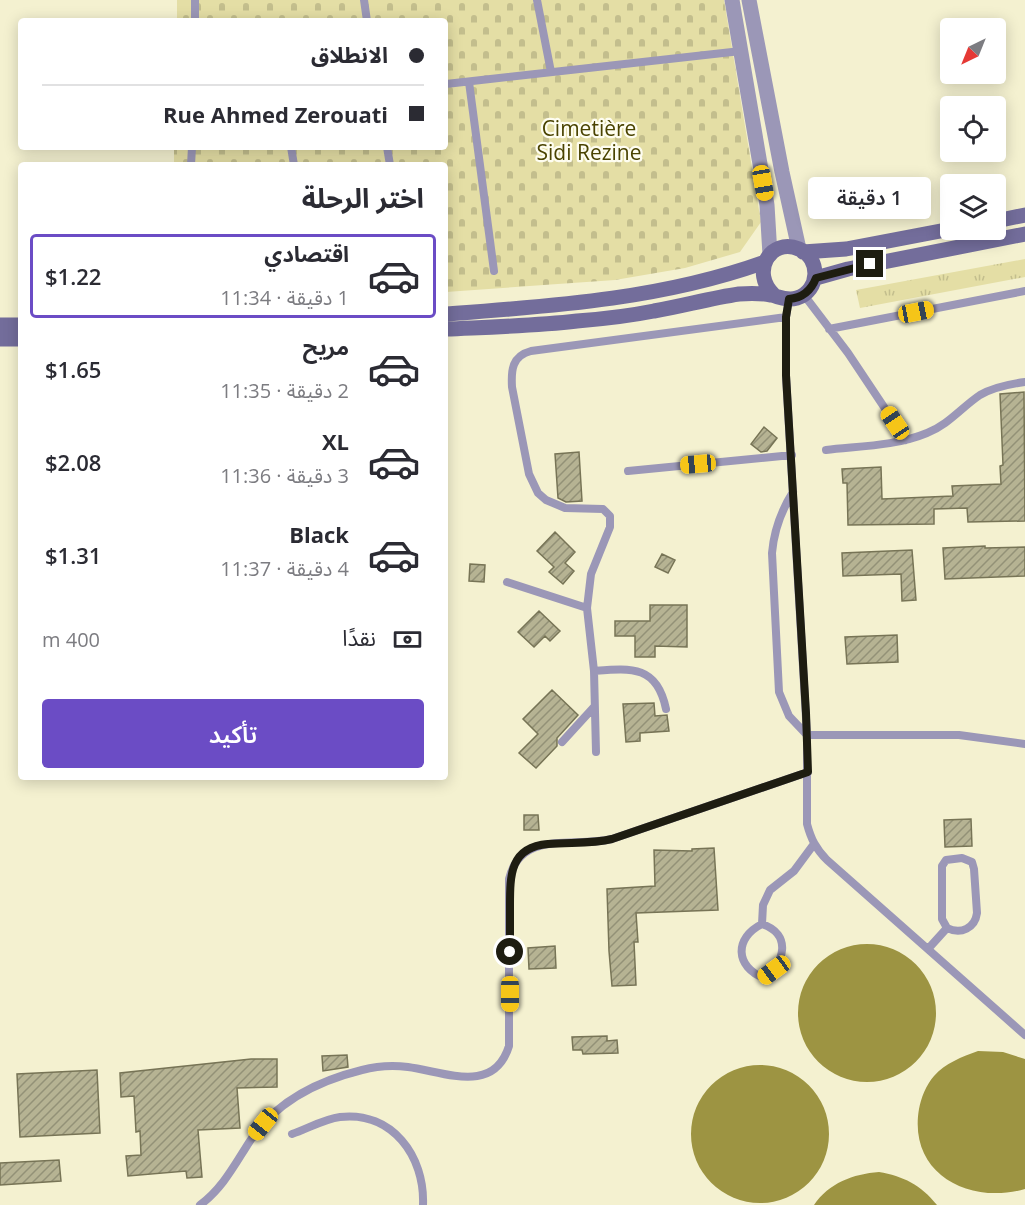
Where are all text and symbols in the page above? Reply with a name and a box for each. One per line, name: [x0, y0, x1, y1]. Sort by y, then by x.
north arrow: [940, 18, 1006, 84]
map controls: [940, 18, 1006, 240]
text: الانطلاق: [311, 39, 388, 69]
button: locate: [940, 96, 1006, 162]
text: Rue Ahmed Zerouati: [163, 99, 388, 129]
park label: Cimetière Sidi Rezine: [537, 114, 642, 166]
car: [751, 164, 775, 202]
button: layers: [940, 174, 1006, 240]
callout: 1 دقيقة: [808, 177, 932, 219]
text: اختر الرحلة: [302, 179, 424, 216]
text: 1 دقيقة: [837, 184, 902, 211]
text: اقتصادي: [264, 238, 349, 268]
icon: car: [367, 249, 421, 303]
route end: [856, 250, 883, 277]
text: $1.22: [45, 261, 101, 291]
text: 1 دقيقة · 11:34: [220, 284, 349, 311]
car: [897, 300, 935, 324]
text: مريح: [303, 331, 349, 361]
icon: car: [367, 342, 421, 396]
text: $1.65: [45, 354, 101, 384]
text: 2 دقيقة · 11:35: [220, 377, 349, 404]
car: [877, 403, 913, 443]
text: XL: [322, 426, 349, 456]
icon: car: [367, 435, 421, 489]
text: $2.08: [45, 447, 101, 477]
car: [679, 453, 717, 475]
text: 3 دقيقة · 11:36: [220, 462, 349, 489]
text: Black: [289, 519, 349, 549]
icon: car: [367, 528, 421, 582]
text: $1.31: [45, 540, 101, 570]
text: 4 دقيقة · 11:37: [220, 555, 349, 582]
text: نقدًا: [342, 622, 376, 652]
icon: cash: [391, 623, 424, 656]
text: 400 m: [42, 626, 100, 653]
button: تأكيد: [42, 699, 424, 768]
route start: [496, 938, 523, 965]
car: [754, 952, 794, 988]
car: [501, 976, 519, 1012]
car: [245, 1104, 281, 1144]

